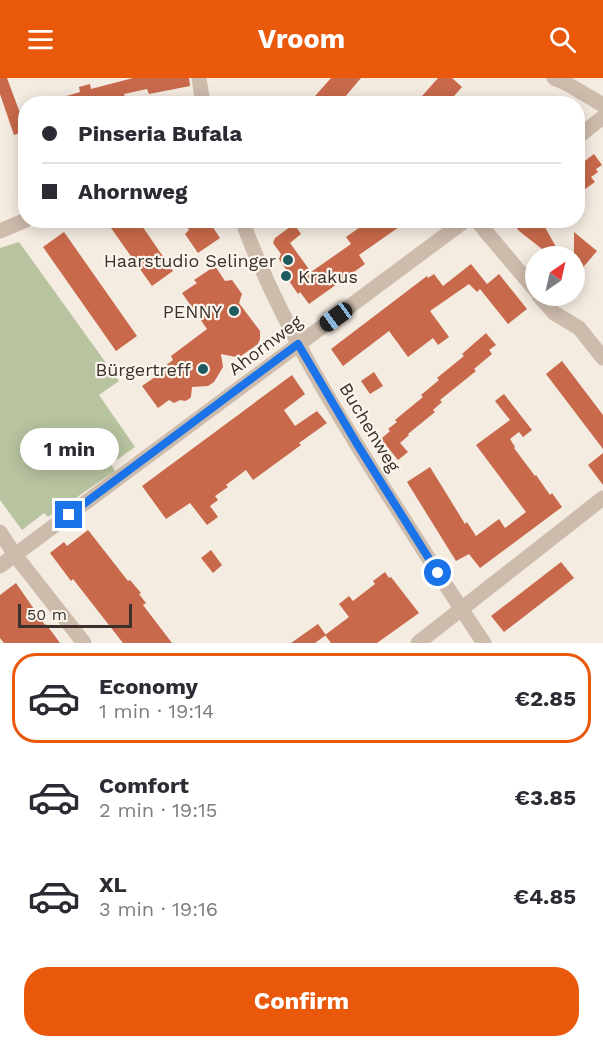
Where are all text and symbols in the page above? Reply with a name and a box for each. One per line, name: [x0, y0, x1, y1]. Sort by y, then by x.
icon: menu: [24, 23, 57, 56]
text: Vroom: [258, 23, 345, 55]
icon: search: [546, 23, 579, 56]
text: Pinseria Bufala: [78, 121, 242, 146]
text: Ahornweg: [78, 179, 187, 204]
north arrow: [525, 246, 585, 306]
map controls: [525, 246, 585, 306]
place label: Haarstudio Selinger: [104, 250, 276, 271]
marker: Haarstudio Selinger: [281, 253, 295, 267]
place label: Krakus: [298, 266, 358, 287]
marker: Krakus: [279, 269, 293, 283]
car: [316, 299, 356, 335]
place label: PENNY: [163, 301, 223, 322]
marker: PENNY: [227, 304, 241, 318]
street label: Ahornweg: [224, 310, 306, 380]
place label: Bürgertreff: [95, 359, 191, 380]
marker: Bürgertreff: [196, 362, 210, 376]
street label: Buchenweg: [335, 379, 405, 476]
callout: 1 min: [20, 428, 118, 470]
text: 1 min: [44, 437, 95, 461]
route end: [55, 501, 82, 528]
route start: [424, 559, 451, 586]
scale bar: [18, 601, 132, 628]
text: 50 m: [27, 605, 67, 624]
icon: car: [27, 671, 81, 725]
text: Economy: [99, 674, 198, 699]
text: €2.85: [514, 686, 576, 711]
text: 1 min · 19:14: [99, 699, 214, 723]
icon: car: [27, 770, 81, 824]
text: Comfort: [99, 773, 189, 798]
text: €3.85: [515, 785, 576, 810]
text: 2 min · 19:15: [99, 798, 218, 822]
icon: car: [27, 869, 81, 923]
text: XL: [99, 872, 127, 897]
text: €4.85: [513, 884, 576, 909]
text: 3 min · 19:16: [99, 897, 218, 921]
button: Confirm: [24, 967, 579, 1036]

